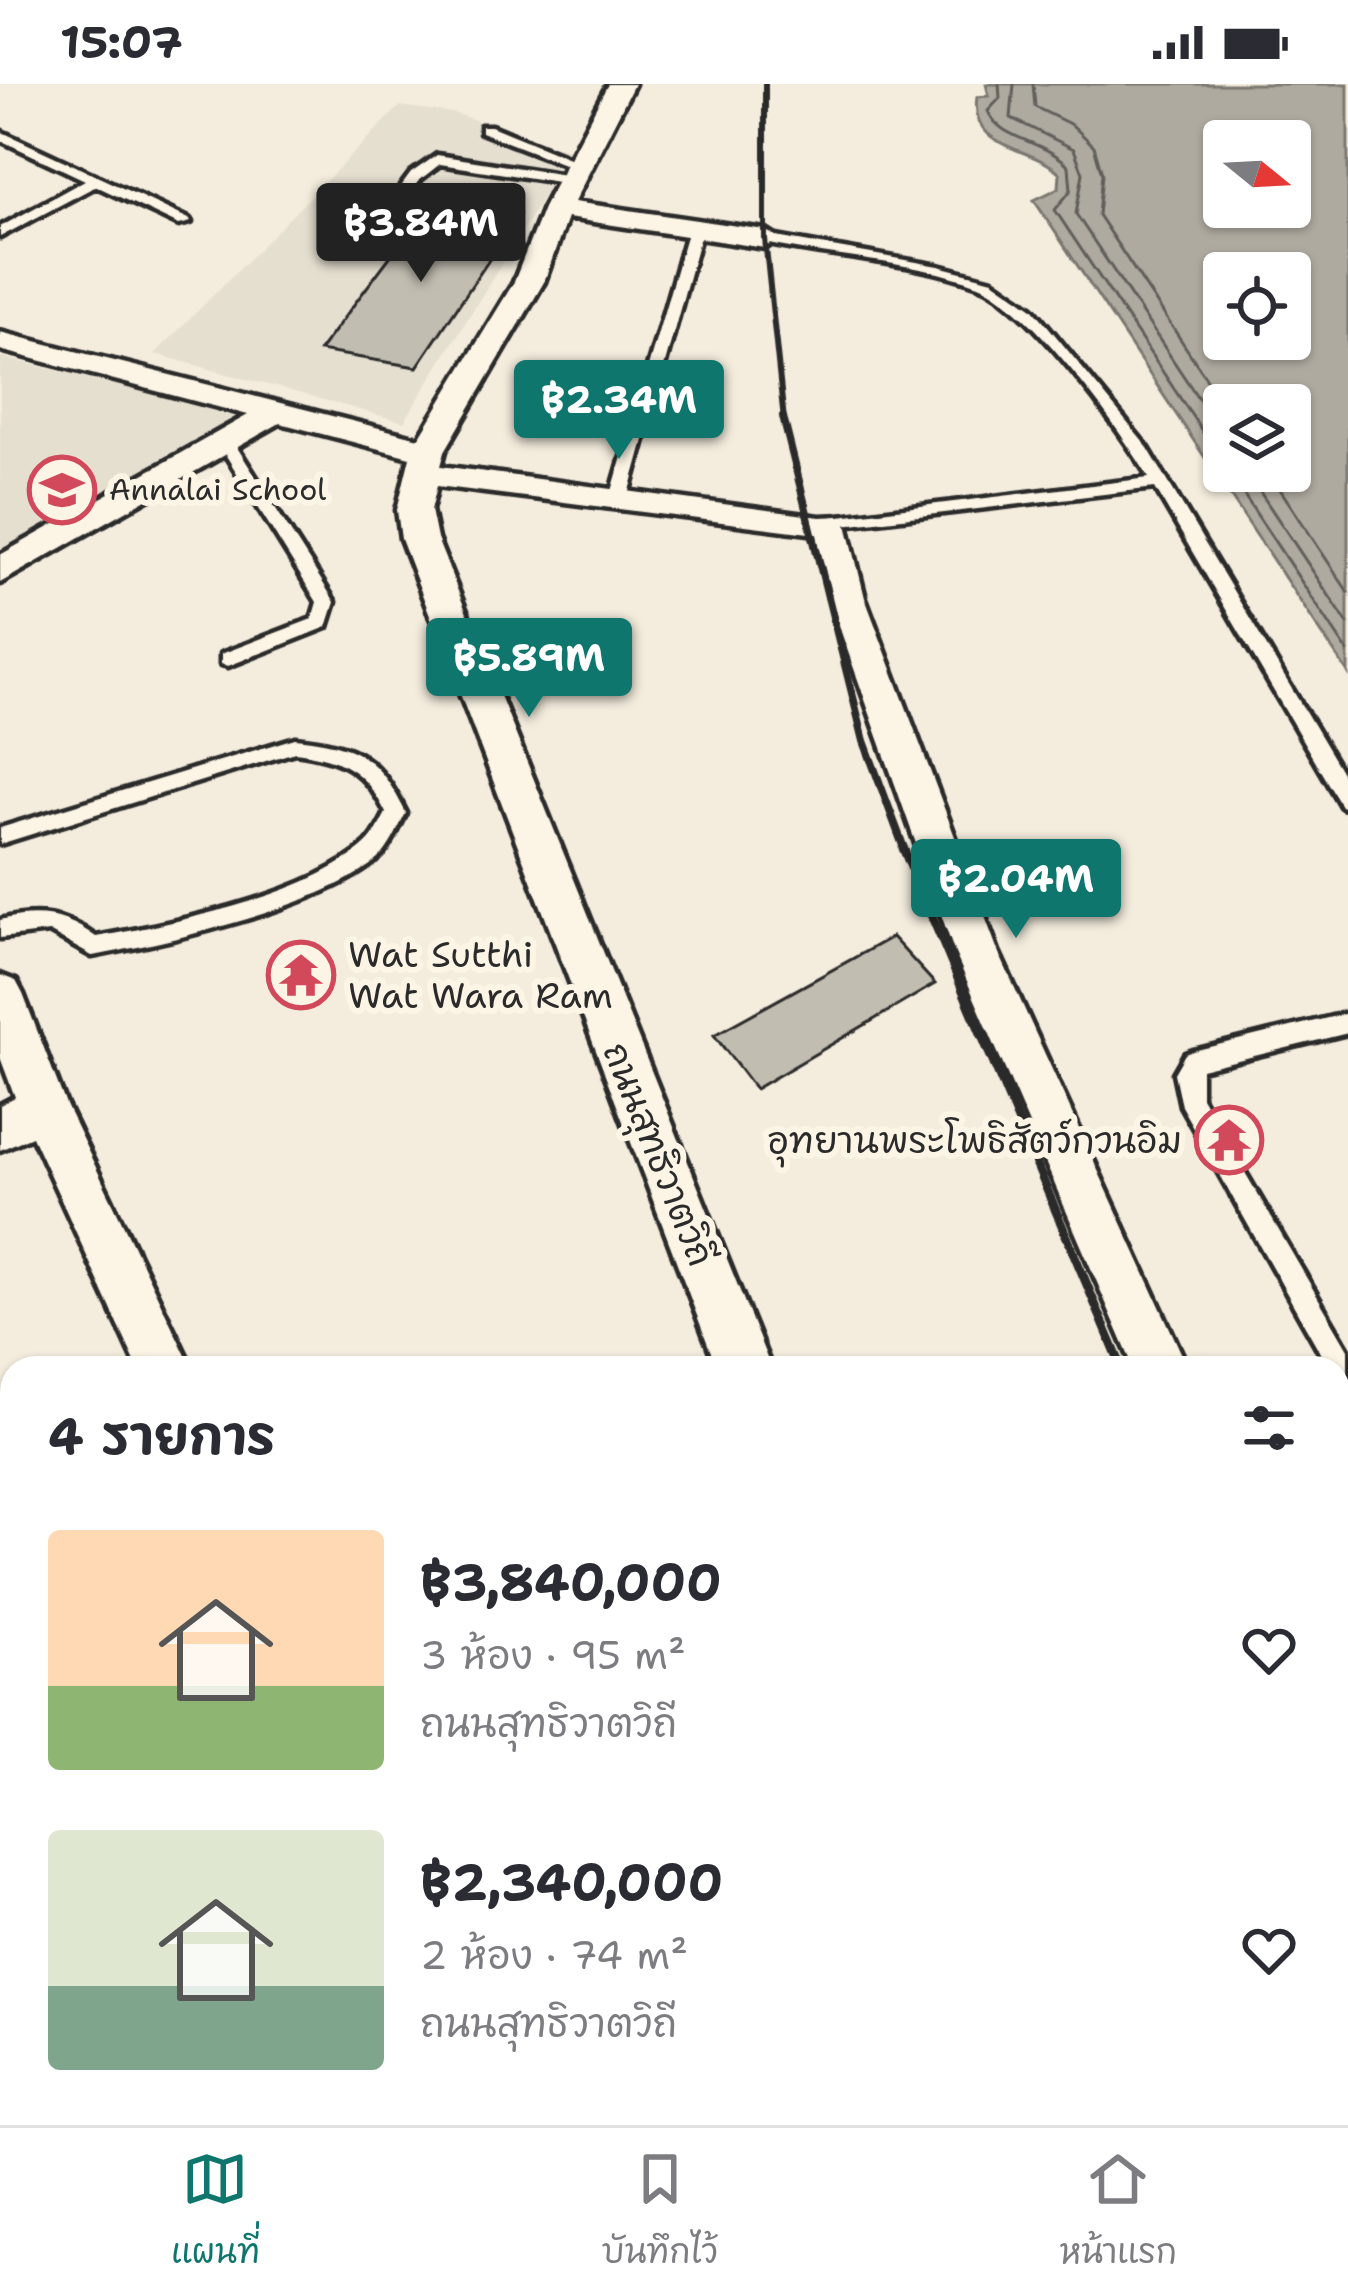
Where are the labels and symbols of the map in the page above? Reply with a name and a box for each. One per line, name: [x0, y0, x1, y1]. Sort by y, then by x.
north arrow: [1203, 120, 1311, 228]
pin: ฿3.84M: [323, 183, 519, 285]
pin: ฿2.34M: [521, 360, 717, 462]
school or university icon: Annalai School: [27, 455, 97, 525]
place label: Annalai School: [109, 469, 326, 510]
pin: ฿5.89M: [431, 618, 627, 720]
pin: ฿2.04M: [918, 839, 1114, 941]
place label: Wat Sutthi Wat Wara Ram: [348, 930, 613, 1020]
temple icon: Wat Sutthi Wat Wara Ram: [266, 940, 336, 1010]
street label: ถนนสุทธิวาตวิถี: [589, 1035, 726, 1274]
temple icon: อุทยานพระโพธิสัตว์กวนอิม: [1194, 1105, 1264, 1175]
place label: อุทยานพระโพธิสัตว์กวนอิม: [768, 1116, 1182, 1168]

